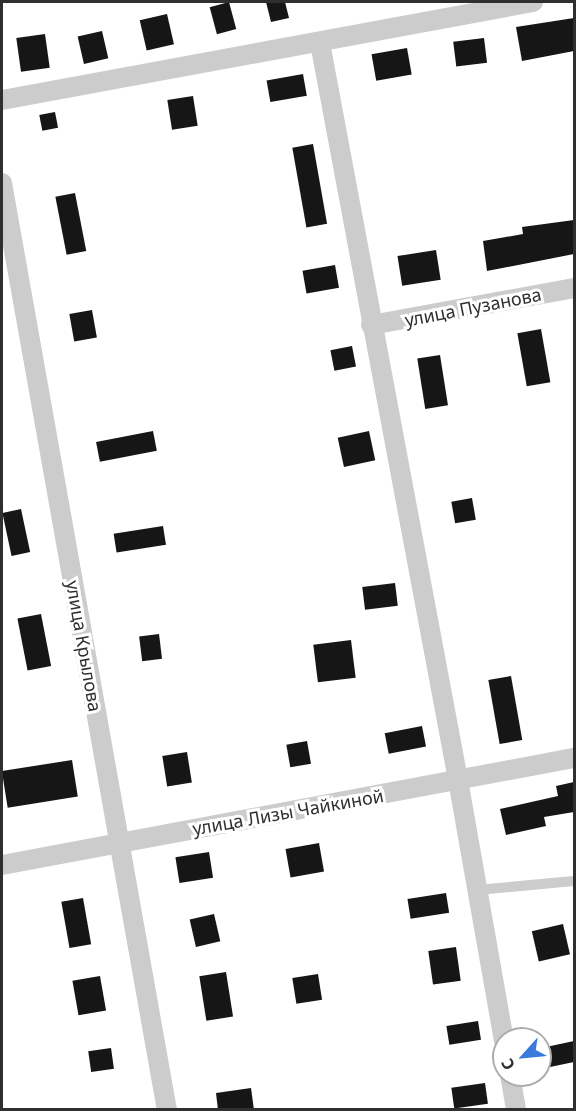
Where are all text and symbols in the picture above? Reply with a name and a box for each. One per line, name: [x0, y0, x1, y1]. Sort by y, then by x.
street label: улица Пузанова: [403, 283, 543, 331]
street label: улица Крылова: [62, 579, 106, 713]
street label: улица Лизы Чайкиной: [191, 785, 385, 839]
north arrow: [492, 1027, 552, 1087]
text: С: [496, 1055, 520, 1074]

